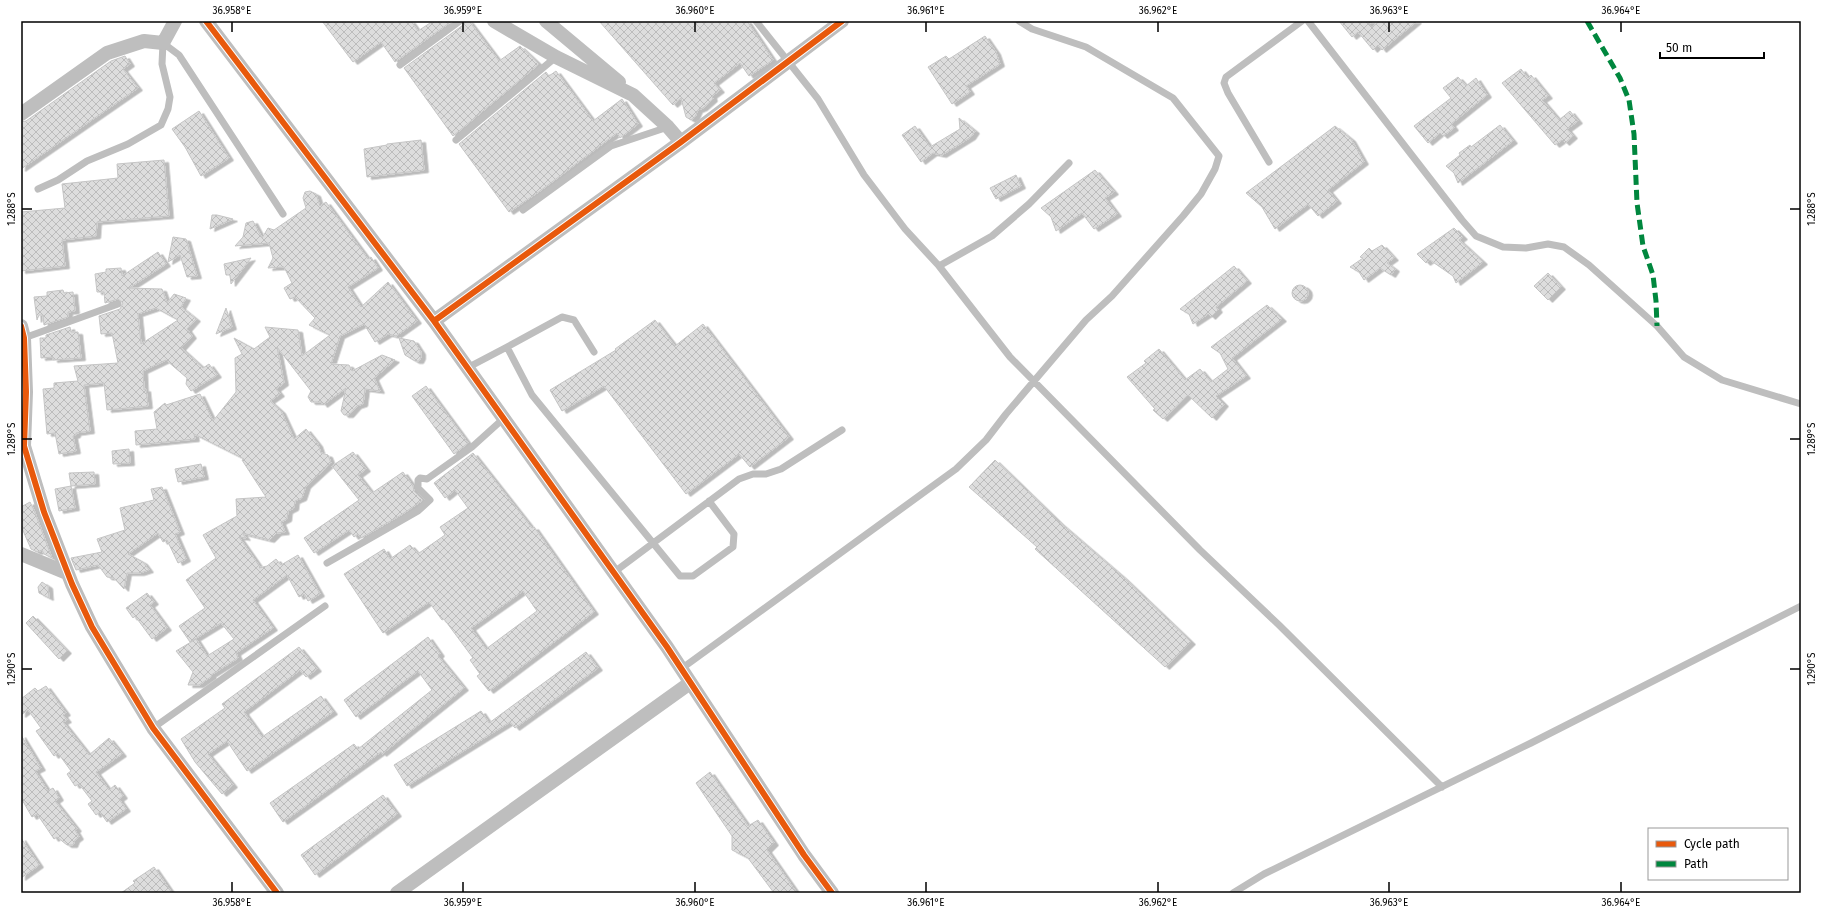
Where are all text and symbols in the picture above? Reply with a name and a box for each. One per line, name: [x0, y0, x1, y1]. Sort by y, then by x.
text: 36.958°E: [213, 5, 251, 17]
text: 36.959°E: [444, 5, 482, 17]
text: 36.960°E: [675, 5, 715, 17]
text: 36.961°E: [907, 5, 945, 17]
text: 36.962°E: [1139, 5, 1177, 17]
text: 36.963°E: [1370, 5, 1408, 17]
text: 36.964°E: [1602, 5, 1640, 17]
scale bar: [1660, 34, 1764, 60]
text: 50 m: [1666, 41, 1692, 55]
text: 1.288°S: [6, 192, 18, 226]
text: 1.288°S: [1806, 192, 1818, 226]
text: 1.289°S: [6, 422, 18, 455]
text: 1.289°S: [1806, 422, 1818, 455]
text: 1.290°S: [6, 652, 18, 686]
text: 1.290°S: [1806, 652, 1818, 686]
legend: [1648, 828, 1788, 880]
text: Cycle path: [1684, 837, 1740, 851]
text: Path: [1684, 857, 1708, 871]
text: 36.958°E: [213, 897, 251, 909]
text: 36.959°E: [444, 897, 482, 909]
text: 36.960°E: [675, 897, 715, 909]
text: 36.961°E: [907, 897, 945, 909]
text: 36.962°E: [1139, 897, 1177, 909]
text: 36.963°E: [1370, 897, 1408, 909]
text: 36.964°E: [1602, 897, 1640, 909]

